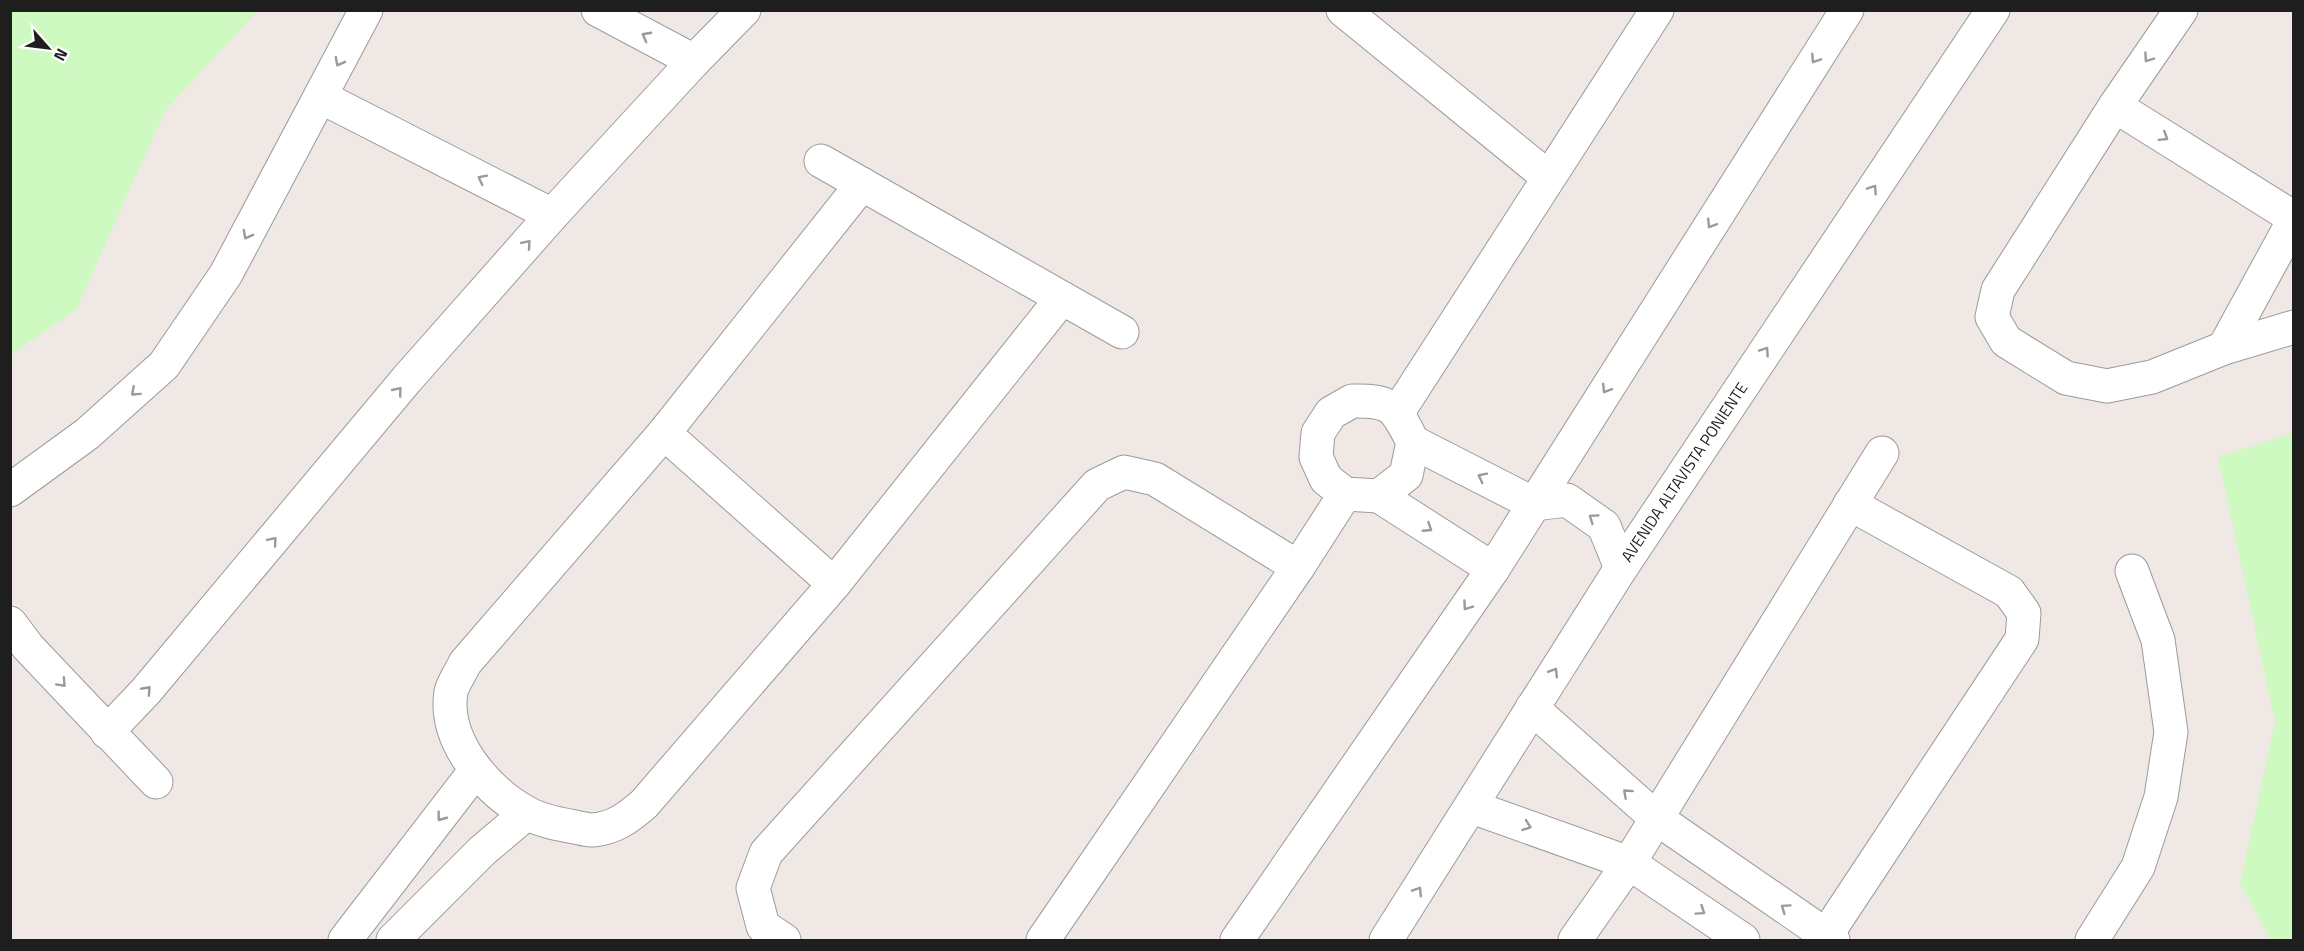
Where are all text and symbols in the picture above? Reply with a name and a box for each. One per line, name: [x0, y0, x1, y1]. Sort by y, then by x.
north arrow: [18, 18, 78, 78]
one-way arrow: [642, 32, 652, 43]
text: N: [48, 45, 74, 66]
one-way arrow: [2144, 52, 2155, 63]
one-way arrow: [1810, 53, 1822, 63]
one-way arrow: [335, 56, 346, 67]
one-way arrow: [2158, 130, 2168, 142]
one-way arrow: [477, 175, 488, 186]
one-way arrow: [1865, 184, 1876, 195]
one-way arrow: [1706, 218, 1718, 228]
one-way arrow: [243, 228, 254, 239]
one-way arrow: [519, 240, 530, 251]
one-way arrow: [1757, 347, 1769, 357]
street label: AVENIDA ALTAVISTA PONIENTE: [1615, 377, 1753, 567]
one-way arrow: [1602, 383, 1614, 393]
one-way arrow: [131, 385, 141, 396]
one-way arrow: [390, 387, 401, 398]
one-way arrow: [1477, 473, 1488, 485]
one-way arrow: [1589, 514, 1600, 525]
one-way arrow: [1422, 520, 1432, 532]
one-way arrow: [266, 537, 277, 548]
one-way arrow: [1463, 599, 1474, 610]
one-way arrow: [1547, 668, 1558, 679]
one-way arrow: [55, 677, 66, 687]
one-way arrow: [140, 686, 151, 696]
one-way arrow: [1624, 789, 1634, 800]
one-way arrow: [438, 810, 449, 821]
one-way arrow: [1521, 819, 1532, 832]
one-way arrow: [1410, 887, 1422, 897]
one-way arrow: [1694, 904, 1705, 915]
one-way arrow: [1781, 904, 1792, 915]

